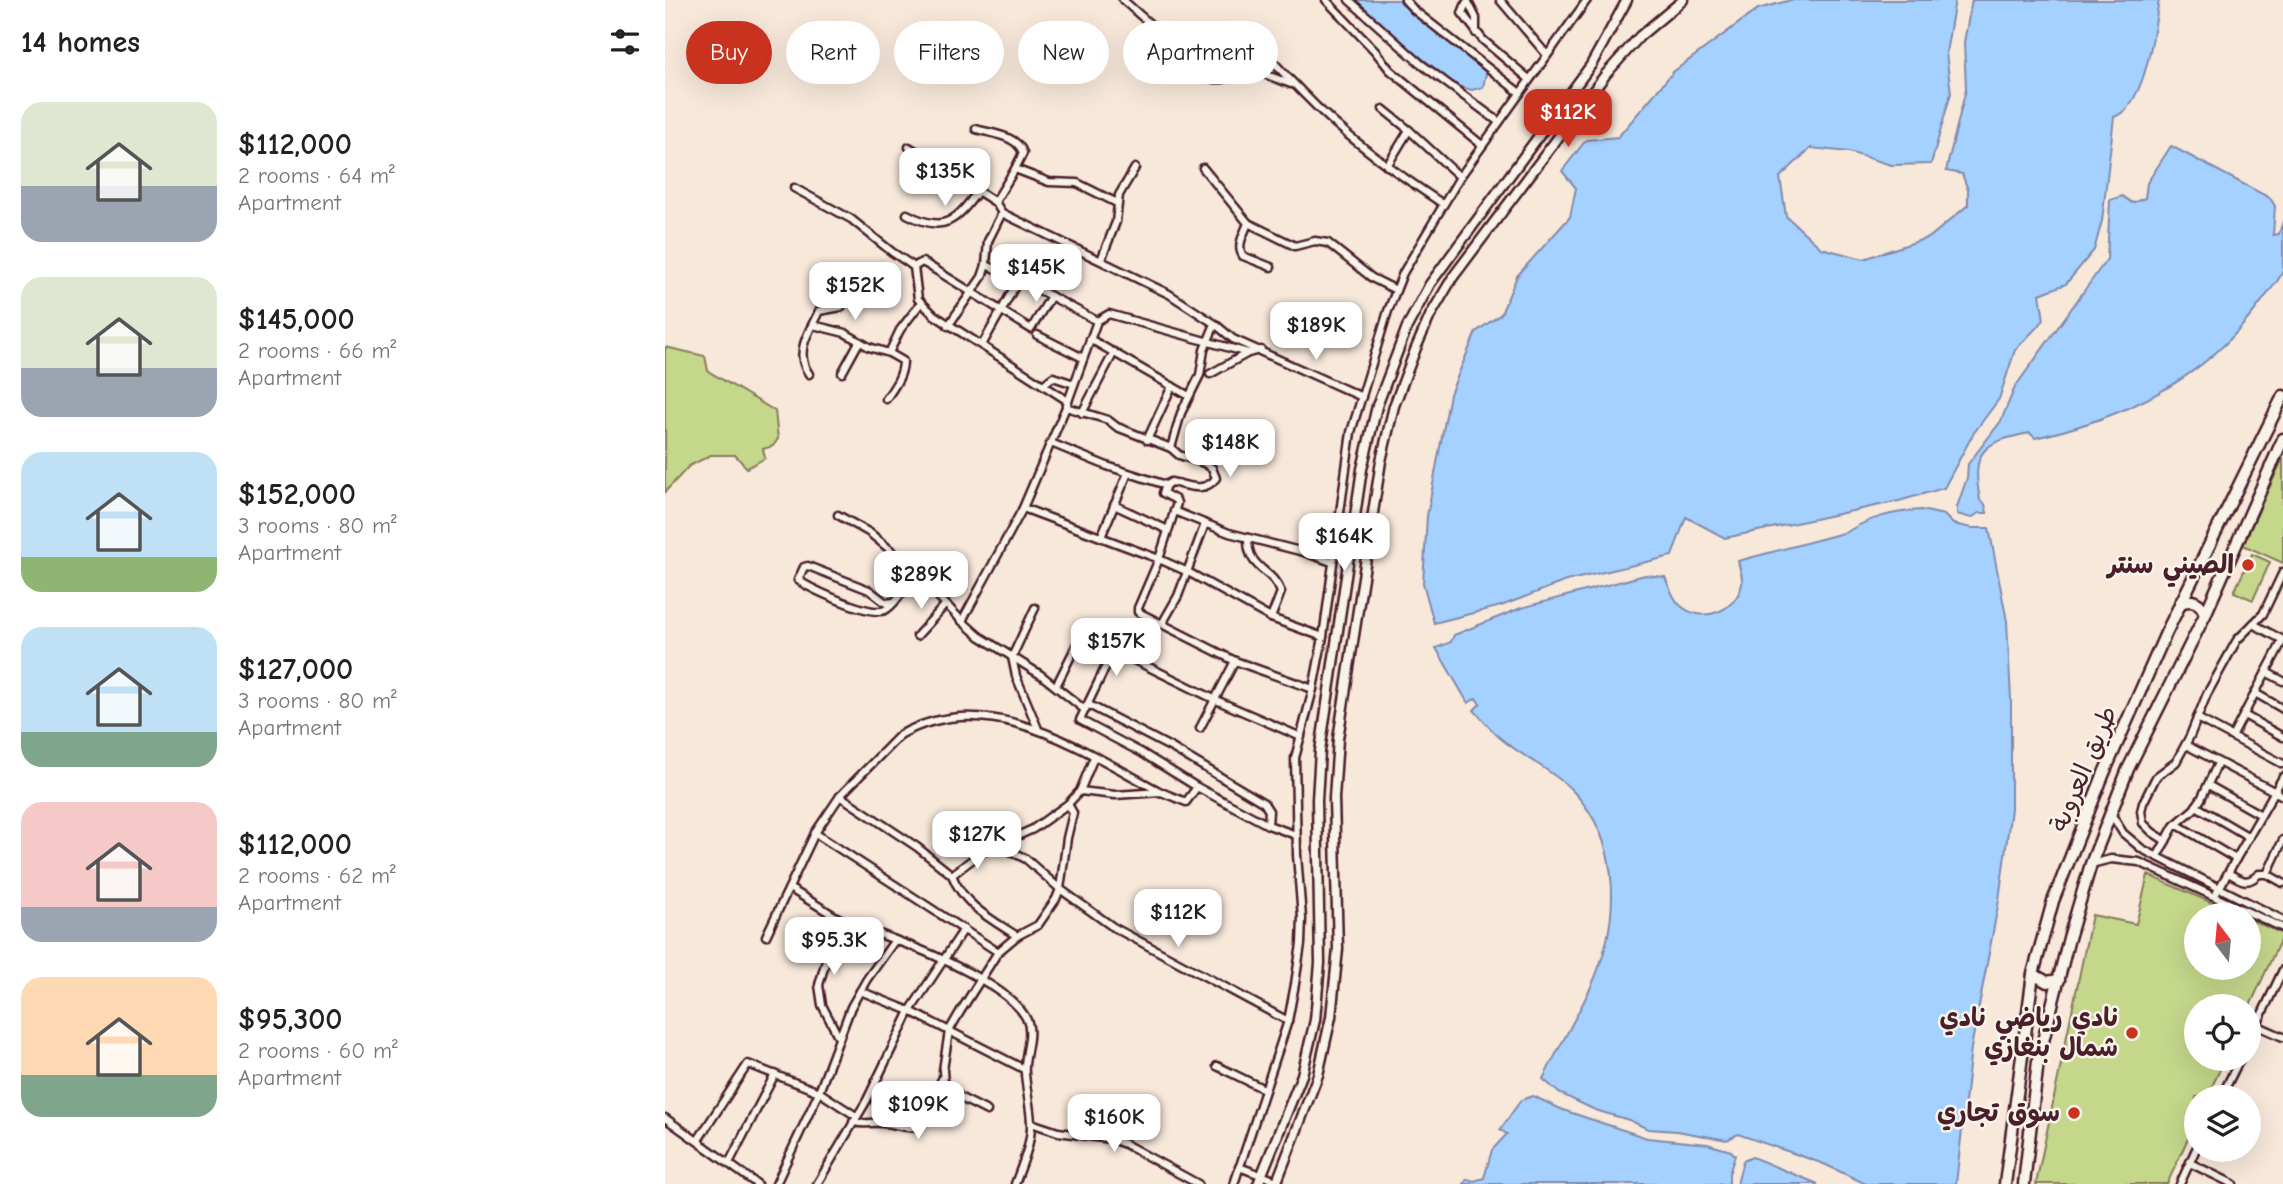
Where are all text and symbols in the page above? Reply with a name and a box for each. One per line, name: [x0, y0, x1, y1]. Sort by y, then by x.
chip: Buy: [686, 21, 772, 84]
chip: Rent: [786, 21, 880, 84]
chip: Filters: [894, 21, 1004, 84]
chip: New: [1018, 21, 1109, 84]
chip: Apartment: [1123, 21, 1278, 84]
icon: filters: [606, 23, 644, 61]
text: 14 homes: [21, 25, 140, 60]
pin: $112K: [1519, 90, 1617, 149]
text: $112K: [1540, 98, 1596, 125]
text: $112,000: [238, 127, 352, 162]
icon: home: [77, 130, 161, 214]
pin: $135K: [896, 148, 994, 208]
text: $135K: [915, 157, 975, 184]
text: 2 rooms · 64 m²: [238, 162, 395, 189]
text: Apartment: [238, 189, 341, 216]
pin: $145K: [987, 244, 1085, 304]
text: $145K: [1007, 253, 1065, 280]
pin: $152K: [806, 262, 904, 322]
text: $152K: [825, 271, 885, 298]
text: $145,000: [238, 302, 355, 337]
pin: $189K: [1267, 302, 1365, 362]
icon: home: [77, 305, 161, 389]
text: $189K: [1286, 311, 1346, 338]
text: 2 rooms · 66 m²: [238, 337, 396, 364]
text: Apartment: [238, 364, 341, 391]
pin: $148K: [1181, 420, 1279, 479]
text: $148K: [1201, 428, 1259, 455]
text: $152,000: [238, 477, 356, 512]
icon: home: [77, 480, 161, 564]
text: 3 rooms · 80 m²: [238, 512, 397, 539]
pin: $164K: [1295, 514, 1393, 573]
text: $164K: [1315, 522, 1373, 549]
text: Apartment: [238, 539, 341, 566]
place label: الصيني سنتر: [2105, 550, 2234, 588]
pin: $289K: [872, 552, 970, 611]
marker: الصيني سنتر: [2240, 557, 2256, 573]
text: $289K: [890, 560, 952, 587]
pin: $157K: [1067, 618, 1165, 678]
text: $157K: [1087, 627, 1145, 654]
text: $127,000: [238, 652, 353, 687]
icon: home: [77, 655, 161, 739]
text: 3 rooms · 80 m²: [238, 687, 397, 714]
street label: طريق العروبة: [2044, 701, 2124, 837]
text: Apartment: [238, 714, 341, 741]
pin: $127K: [928, 812, 1026, 871]
text: $127K: [948, 820, 1006, 847]
text: $112,000: [238, 827, 352, 862]
icon: home: [77, 830, 161, 914]
text: 2 rooms · 62 m²: [238, 862, 396, 889]
text: Apartment: [238, 889, 341, 916]
pin: $112K: [1129, 890, 1227, 949]
text: $112K: [1150, 898, 1206, 925]
north arrow: [2184, 903, 2261, 980]
map controls: [2184, 903, 2261, 1162]
pin: $95.3K: [777, 918, 891, 977]
text: $95.3K: [801, 926, 867, 953]
button: locate: [2184, 994, 2261, 1071]
text: $95,300: [238, 1002, 343, 1037]
place label: نادي رياضي نادي شمال بنغازي: [1940, 1003, 2118, 1066]
icon: home: [77, 1005, 161, 1089]
marker: نادي رياضي نادي شمال بنغازي: [2124, 1025, 2140, 1041]
text: 2 rooms · 60 m²: [238, 1037, 398, 1064]
text: Apartment: [238, 1064, 341, 1091]
pin: $109K: [869, 1082, 967, 1141]
button: layers: [2184, 1085, 2261, 1162]
text: $109K: [887, 1090, 949, 1117]
pin: $160K: [1065, 1094, 1163, 1154]
place label: سوق تجاري: [1937, 1098, 2060, 1131]
text: $160K: [1083, 1103, 1145, 1130]
marker: سوق تجاري: [2066, 1105, 2082, 1121]

